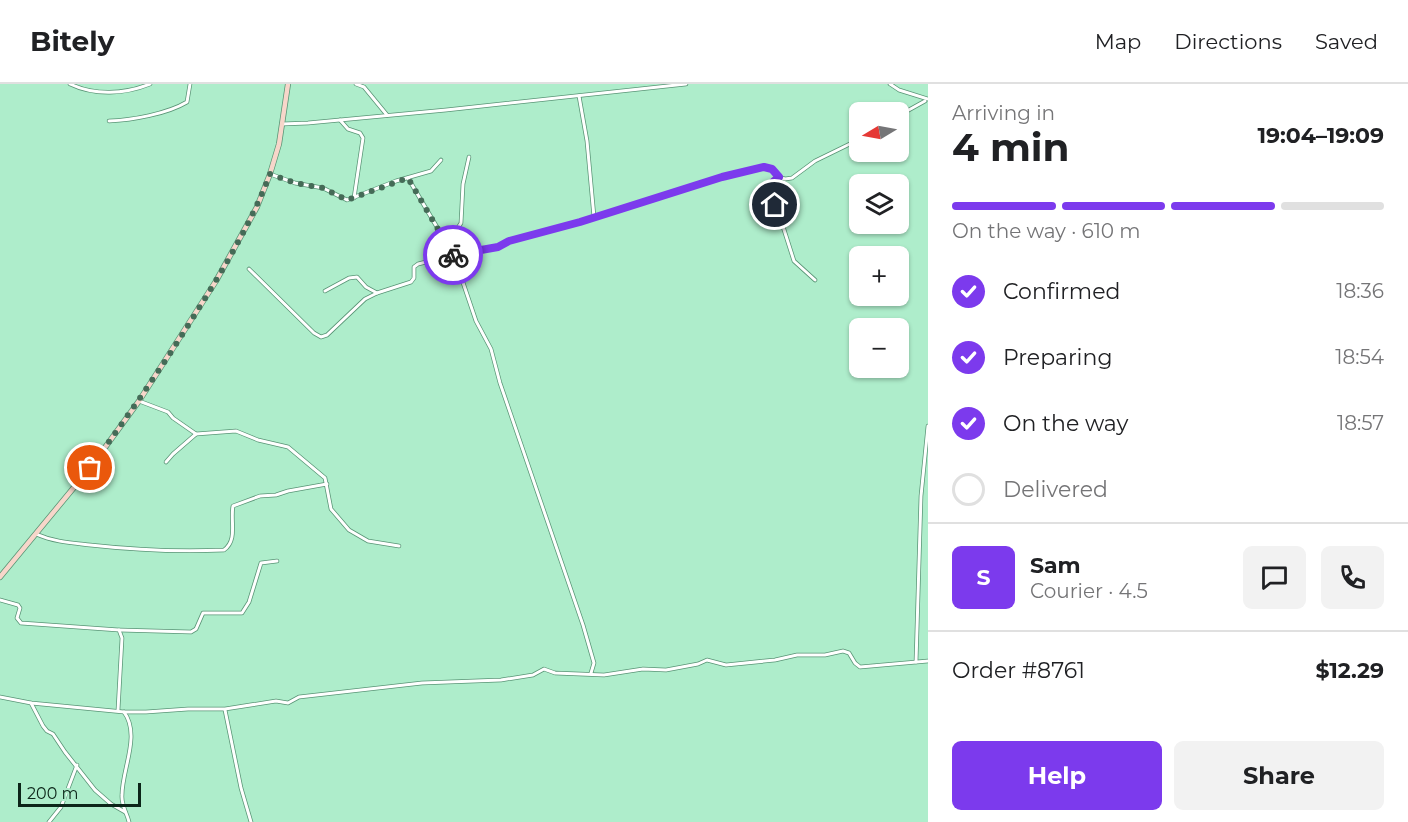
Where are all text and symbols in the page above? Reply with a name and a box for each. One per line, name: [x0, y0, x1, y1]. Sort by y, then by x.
text: Bitely: [30, 24, 114, 58]
text: Map: [1095, 29, 1141, 54]
text: Directions: [1174, 29, 1282, 54]
text: Saved: [1315, 29, 1378, 54]
text: Arriving in: [952, 101, 1055, 125]
north arrow: [849, 102, 909, 162]
map controls: [849, 102, 909, 378]
text: 19:04–19:09: [1257, 122, 1384, 149]
text: 4 min: [952, 123, 1070, 171]
button: layers: [849, 174, 909, 234]
pin: [749, 179, 800, 230]
icon: home: [758, 188, 791, 221]
text: On the way · 610 m: [952, 219, 1141, 243]
courier: [423, 225, 483, 285]
icon: bike: [437, 239, 470, 272]
button: +: [849, 246, 909, 306]
icon: check: [952, 275, 985, 308]
text: Confirmed: [1003, 278, 1120, 305]
text: 18:36: [1336, 279, 1384, 303]
button: −: [849, 318, 909, 378]
icon: check: [952, 341, 985, 374]
text: Preparing: [1003, 344, 1112, 371]
text: 18:54: [1335, 345, 1384, 369]
icon: check: [952, 407, 985, 440]
text: On the way: [1003, 410, 1128, 437]
text: 18:57: [1337, 411, 1384, 435]
pin: [64, 442, 115, 493]
icon: bag: [73, 451, 106, 484]
text: Delivered: [1003, 476, 1108, 503]
button: chat: [1243, 546, 1306, 609]
button: phone: [1321, 546, 1384, 609]
text: Sam: [1030, 552, 1081, 579]
text: S: [976, 564, 991, 591]
text: Courier · 4.5: [1030, 579, 1148, 603]
text: Order #8761: [952, 657, 1085, 684]
text: $12.29: [1315, 657, 1384, 684]
button: Help: [952, 741, 1162, 810]
button: Share: [1174, 741, 1384, 810]
scale bar: [18, 780, 141, 808]
text: 200 m: [27, 784, 78, 803]

